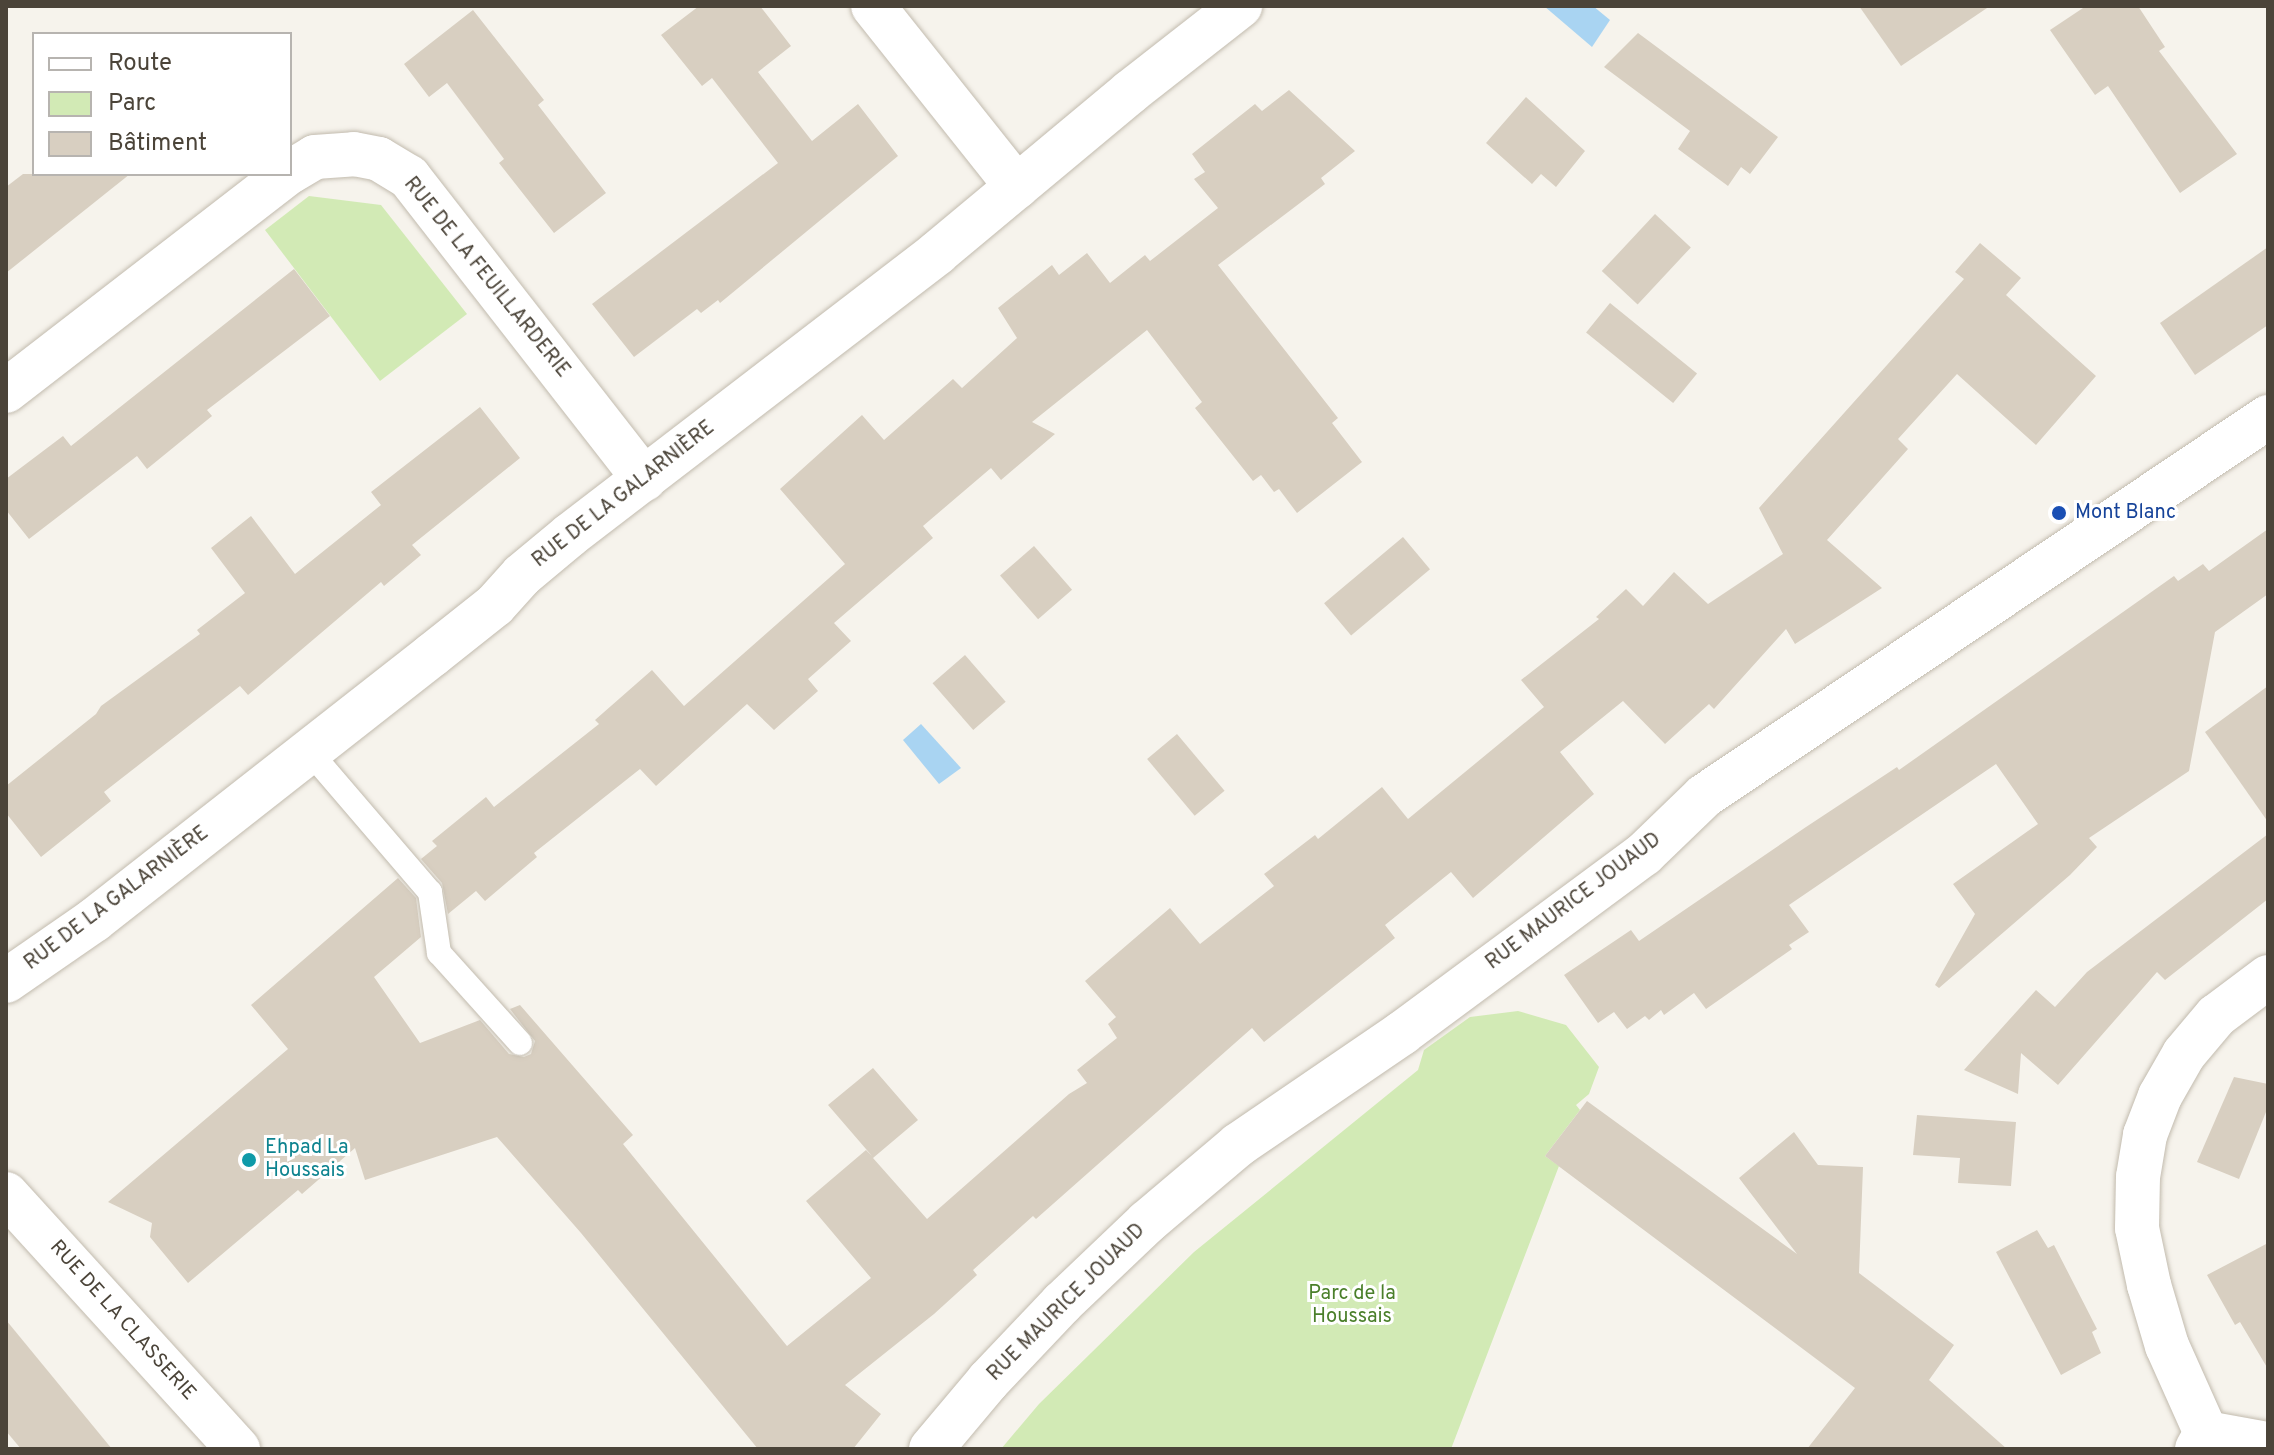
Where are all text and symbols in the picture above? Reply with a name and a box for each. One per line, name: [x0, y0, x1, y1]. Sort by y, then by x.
legend: [32, 32, 292, 176]
text: Route: [108, 49, 172, 79]
text: Parc: [108, 89, 156, 119]
text: Bâtiment: [108, 129, 207, 159]
street label: RUE DE LA FEUILLARDERIE: [397, 173, 575, 383]
street label: RUE DE LA GALARNIÈRE: [528, 416, 720, 574]
place label: Mont Blanc: [2075, 501, 2176, 525]
marker: Mont Blanc: [2050, 504, 2068, 522]
street label: RUE DE LA GALARNIÈRE: [20, 822, 214, 976]
street label: RUE MAURICE JOUAUD: [1482, 828, 1666, 976]
place label: Ehpad La Houssais: [265, 1136, 349, 1183]
marker: Ehpad La Houssais: [240, 1151, 258, 1169]
street label: RUE MAURICE JOUAUD: [983, 1219, 1151, 1387]
street label: RUE DE LA CLASSERIE: [44, 1236, 200, 1406]
park label: Parc de la Houssais: [1308, 1283, 1396, 1330]

